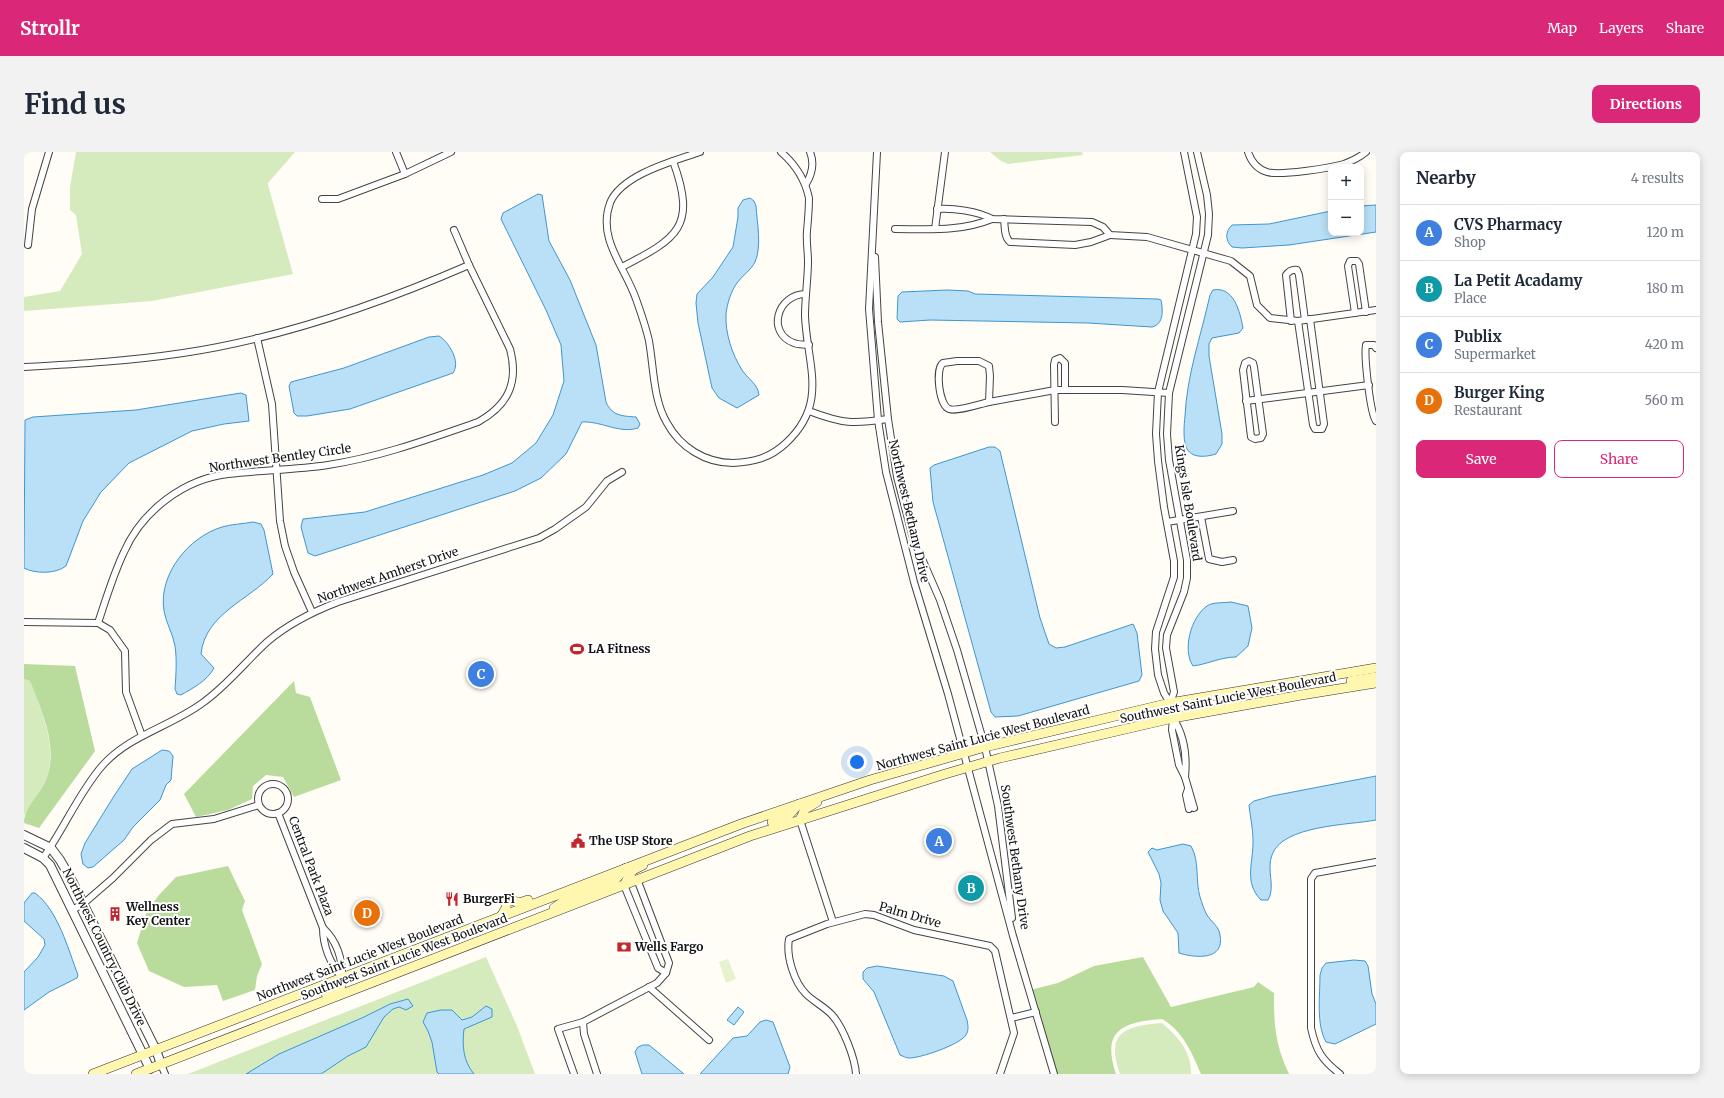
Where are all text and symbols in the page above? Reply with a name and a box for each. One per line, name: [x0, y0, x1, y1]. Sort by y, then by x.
text: Strollr: [20, 16, 80, 40]
text: Map: [1547, 19, 1577, 37]
text: Layers: [1599, 19, 1644, 37]
text: Share: [1666, 19, 1704, 37]
button: Directions: [1592, 85, 1700, 123]
text: Find us: [24, 86, 126, 122]
map controls: [1328, 164, 1364, 236]
button: +: [1328, 164, 1364, 200]
text: Nearby: [1416, 167, 1476, 189]
text: 4 results: [1631, 170, 1684, 187]
button: −: [1328, 200, 1364, 236]
text: CVS Pharmacy: [1454, 215, 1562, 234]
text: A: [1424, 224, 1434, 241]
text: 120 m: [1646, 224, 1684, 241]
text: Shop: [1454, 234, 1486, 251]
text: La Petit Acadamy: [1454, 271, 1582, 290]
text: B: [1424, 280, 1434, 297]
text: 180 m: [1646, 280, 1684, 297]
text: Place: [1454, 290, 1487, 307]
text: Publix: [1454, 327, 1502, 346]
text: C: [1425, 336, 1433, 353]
text: 420 m: [1645, 336, 1684, 353]
text: Supermarket: [1454, 346, 1536, 363]
text: Burger King: [1454, 383, 1544, 402]
text: D: [1424, 392, 1434, 409]
text: 560 m: [1644, 392, 1684, 409]
text: Restaurant: [1454, 402, 1522, 419]
street label: Northwest Bethany Drive: [886, 438, 933, 584]
street label: Northwest Bentley Circle: [208, 440, 352, 475]
button: Save: [1416, 440, 1546, 478]
button: Share: [1554, 440, 1684, 478]
street label: Kings Isle Boulevard: [1172, 444, 1205, 562]
street label: Northwest Amherst Drive: [315, 543, 460, 606]
sports icon: LA Fitness: [569, 641, 585, 657]
place label: LA Fitness: [588, 641, 651, 656]
pin: C: [468, 659, 494, 689]
street label: Southwest Saint Lucie West Boulevard: [1118, 669, 1337, 726]
street label: Northwest Saint Lucie West Boulevard: [875, 702, 1091, 773]
your location: [847, 752, 867, 772]
street label: Southwest Bethany Drive: [998, 784, 1033, 930]
street label: Central Park Plaza: [286, 814, 338, 918]
pin: A: [926, 826, 952, 856]
public building icon: The USP Store: [570, 833, 586, 849]
place label: The USP Store: [589, 833, 673, 848]
street label: Northwest Country Club Drive: [60, 865, 149, 1028]
pin: B: [958, 873, 984, 903]
restaurant icon: BurgerFi: [444, 891, 460, 907]
place label: BurgerFi: [463, 891, 515, 906]
pin: D: [354, 898, 380, 928]
place label: Wellness Key Center: [125, 899, 190, 928]
street label: Palm Drive: [877, 899, 943, 931]
building icon: Wellness Key Center: [107, 906, 123, 922]
street label: Southwest Saint Lucie West Boulevard: [298, 910, 509, 1003]
street label: Northwest Saint Lucie West Boulevard: [254, 911, 465, 1004]
bank icon: Wells Fargo: [616, 939, 632, 955]
place label: Wells Fargo: [634, 939, 704, 954]

